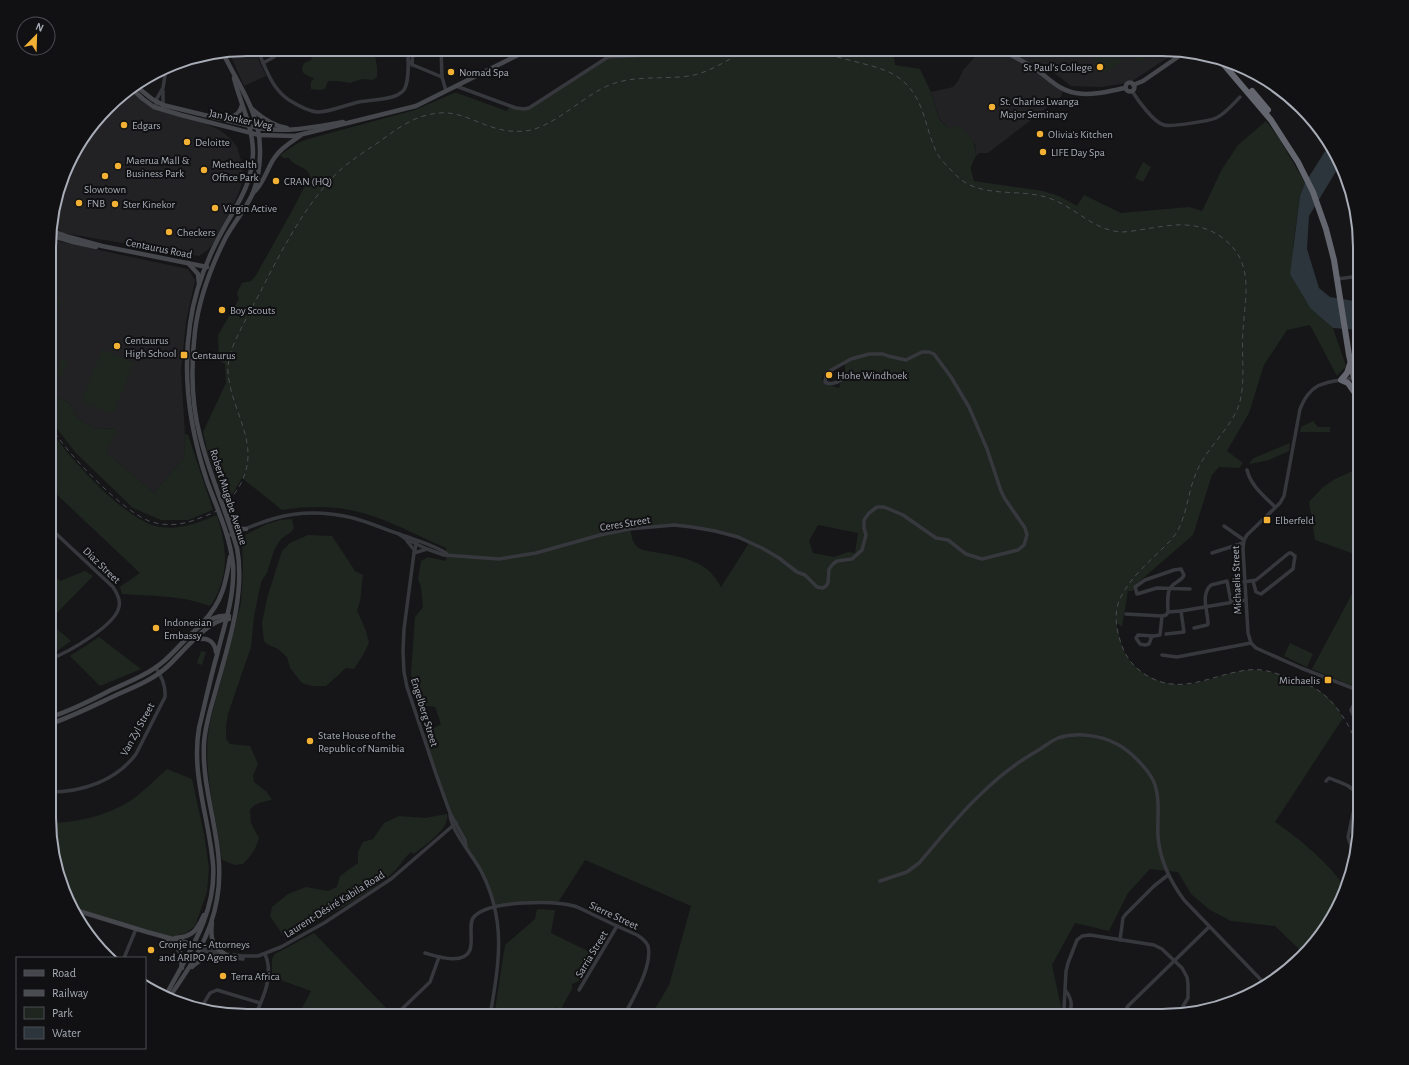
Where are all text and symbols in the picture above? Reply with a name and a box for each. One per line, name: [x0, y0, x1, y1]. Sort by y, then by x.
north arrow: [16, 16, 56, 56]
text: N: [34, 21, 45, 34]
place label: St Paul's College: [1023, 62, 1092, 73]
marker: St Paul's College: [1095, 62, 1105, 72]
marker: Nomad Spa: [446, 67, 456, 77]
place label: Nomad Spa: [459, 67, 509, 78]
place label: St. Charles Lwanga Major Seminary: [1000, 96, 1079, 120]
marker: St. Charles Lwanga Major Seminary: [987, 102, 997, 112]
street label: Jan Jonker Weg: [208, 107, 274, 132]
marker: Edgars: [119, 120, 129, 130]
place label: Edgars: [132, 120, 161, 131]
marker: Olivia's Kitchen: [1035, 129, 1045, 139]
place label: Olivia's Kitchen: [1048, 129, 1113, 140]
marker: Deloitte: [182, 137, 192, 147]
place label: Deloitte: [195, 137, 230, 148]
marker: LIFE Day Spa: [1038, 147, 1048, 157]
place label: LIFE Day Spa: [1051, 147, 1105, 158]
place label: Maerua Mall & Business Park: [126, 155, 190, 179]
place label: Methealth Office Park: [212, 159, 259, 183]
marker: Maerua Mall & Business Park: [113, 161, 123, 171]
marker: Methealth Office Park: [199, 165, 209, 175]
marker: Slowtown: [100, 171, 110, 181]
marker: CRAN (HQ): [271, 176, 281, 186]
place label: CRAN (HQ): [284, 176, 332, 187]
place label: Slowtown: [84, 184, 126, 195]
marker: FNB: [74, 198, 84, 208]
place label: FNB: [87, 198, 105, 209]
marker: Ster Kinekor: [110, 199, 120, 209]
place label: Ster Kinekor: [123, 199, 176, 210]
marker: Virgin Active: [210, 203, 220, 213]
place label: Virgin Active: [223, 203, 277, 214]
marker: Checkers: [164, 227, 174, 237]
place label: Checkers: [177, 227, 215, 238]
street label: Centaurus Road: [125, 237, 193, 260]
marker: Boy Scouts: [217, 305, 227, 315]
place label: Boy Scouts: [230, 305, 275, 316]
place label: Centaurus High School: [125, 335, 177, 359]
marker: Centaurus High School: [112, 341, 122, 351]
marker: Centaurus: [179, 350, 189, 360]
place label: Centaurus: [192, 350, 236, 361]
marker: Hohe Windhoek: [824, 370, 834, 380]
place label: Hohe Windhoek: [837, 370, 907, 381]
street label: Robert Mugabe Avenue: [208, 448, 249, 546]
street label: Ceres Street: [599, 514, 652, 533]
marker: Elberfeld: [1262, 515, 1272, 525]
place label: Elberfeld: [1275, 515, 1314, 526]
street label: Diaz Street: [81, 545, 123, 586]
street label: Michaelis Street: [1230, 545, 1243, 614]
place label: Indonesian Embassy: [164, 617, 212, 641]
marker: Indonesian Embassy: [151, 623, 161, 633]
place label: Michaelis: [1279, 675, 1320, 686]
marker: Michaelis: [1323, 675, 1333, 685]
street label: Engelberg Street: [409, 676, 440, 748]
street label: Van Zyl Street: [118, 700, 157, 758]
place label: State House of the Republic of Namibia: [318, 730, 405, 754]
marker: State House of the Republic of Namibia: [305, 736, 315, 746]
street label: Laurent-Désiré Kabila Road: [282, 869, 387, 940]
street label: Sierre Street: [588, 899, 640, 932]
street label: Sarria Street: [573, 929, 610, 980]
place label: Cronje Inc - Attorneys and ARIPO Agents: [159, 939, 250, 963]
marker: Cronje Inc - Attorneys and ARIPO Agents: [146, 945, 156, 955]
legend: [16, 957, 146, 1049]
text: Road: [52, 967, 76, 979]
marker: Terra Africa: [218, 971, 228, 981]
place label: Terra Africa: [231, 971, 280, 982]
text: Railway: [52, 987, 88, 1000]
text: Park: [52, 1007, 73, 1019]
text: Water: [52, 1027, 81, 1039]

